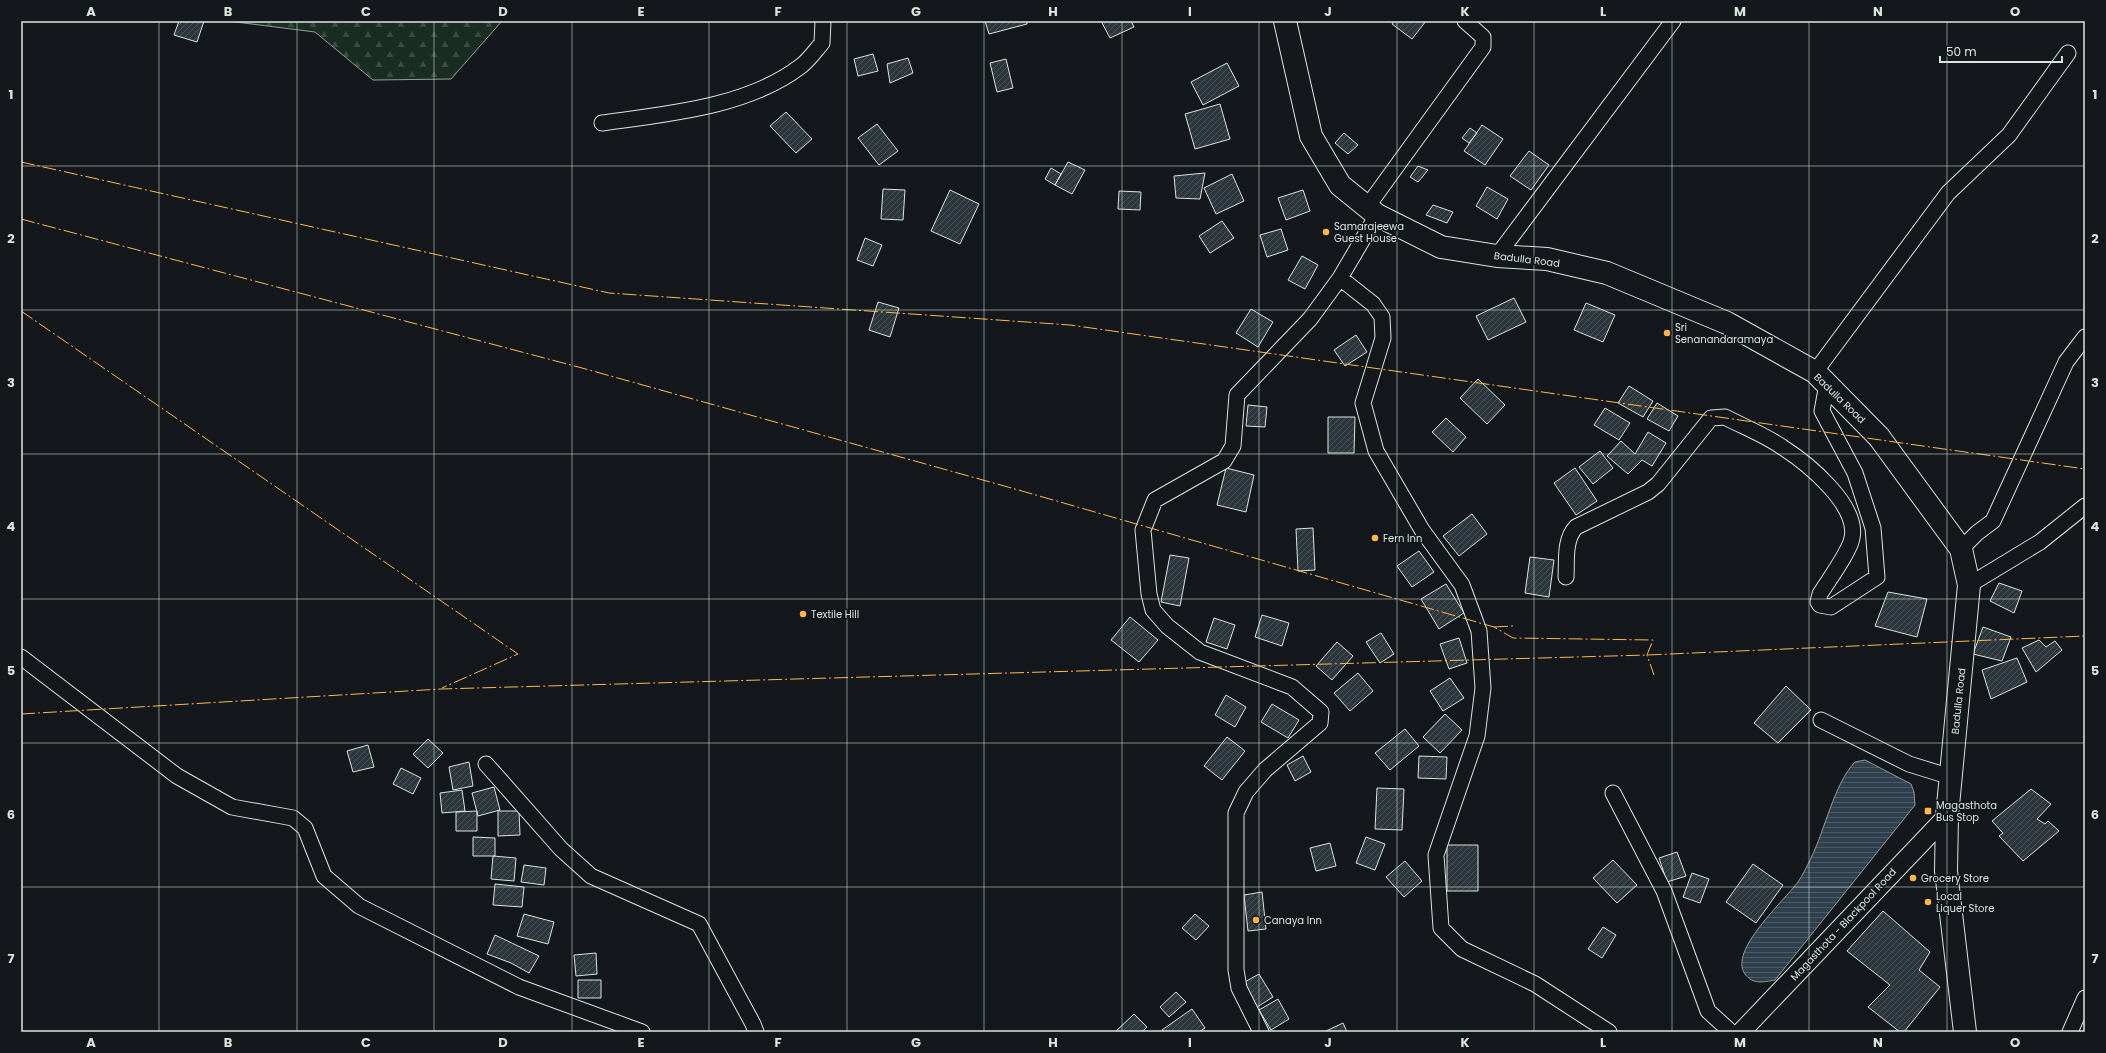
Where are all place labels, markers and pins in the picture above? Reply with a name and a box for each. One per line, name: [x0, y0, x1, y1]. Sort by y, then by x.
place label: Samarajeewa Guest House: [1334, 219, 1404, 246]
marker: Samarajeewa Guest House: [1321, 227, 1331, 237]
place label: Sri Senanandaramaya: [1675, 320, 1773, 347]
marker: Sri Senanandaramaya: [1662, 328, 1672, 338]
place label: Fern Inn: [1383, 531, 1422, 546]
marker: Fern Inn: [1370, 533, 1380, 543]
place label: Textile Hill: [811, 607, 859, 622]
marker: Textile Hill: [798, 609, 808, 619]
place label: Magasthota Bus Stop: [1936, 798, 1997, 825]
marker: Magasthota Bus Stop: [1923, 806, 1933, 816]
place label: Grocery Store: [1921, 871, 1989, 886]
marker: Grocery Store: [1908, 873, 1918, 883]
place label: Local Liquer Store: [1936, 889, 1994, 916]
marker: Local Liquer Store: [1923, 897, 1933, 907]
place label: Canaya Inn: [1264, 913, 1322, 928]
marker: Canaya Inn: [1251, 915, 1261, 925]

